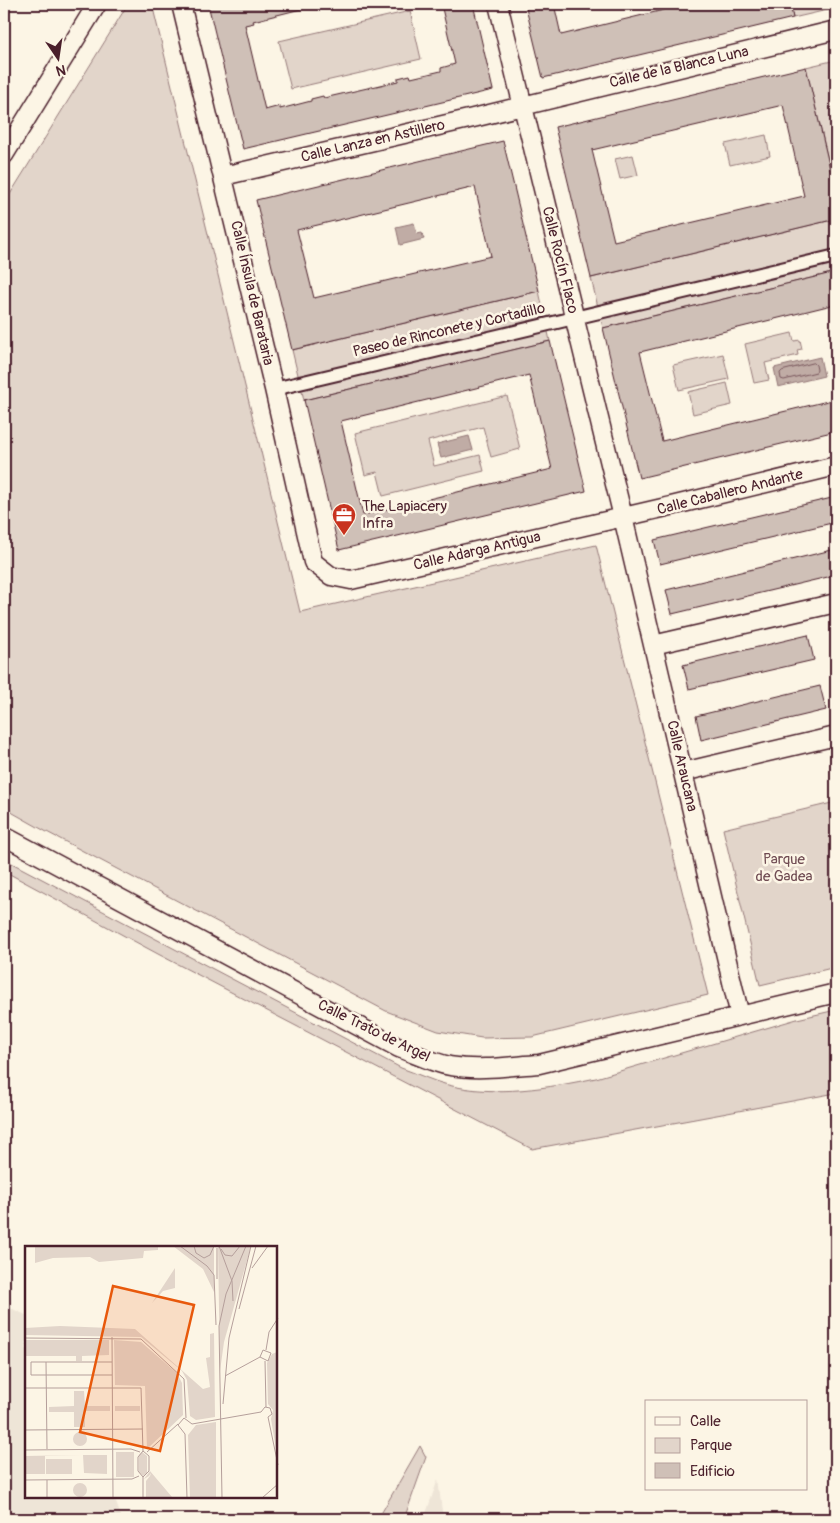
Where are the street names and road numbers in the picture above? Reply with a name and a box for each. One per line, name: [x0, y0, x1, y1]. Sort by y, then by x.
street label: Calle de la Blanca Luna: [607, 42, 751, 92]
street label: Calle Lanza en Astillero: [299, 115, 447, 167]
street label: Calle Rocín Flaco: [538, 205, 582, 315]
street label: Calle Ínsula de Barataria: [226, 219, 278, 367]
street label: Paseo de Rinconete y Cortadillo: [351, 299, 547, 361]
street label: Calle Caballero Andante: [655, 465, 805, 519]
street label: Calle Adarga Antigua: [411, 527, 543, 575]
street label: Calle Araucana: [662, 719, 702, 813]
street label: Calle Trato de Argel: [315, 996, 433, 1066]

